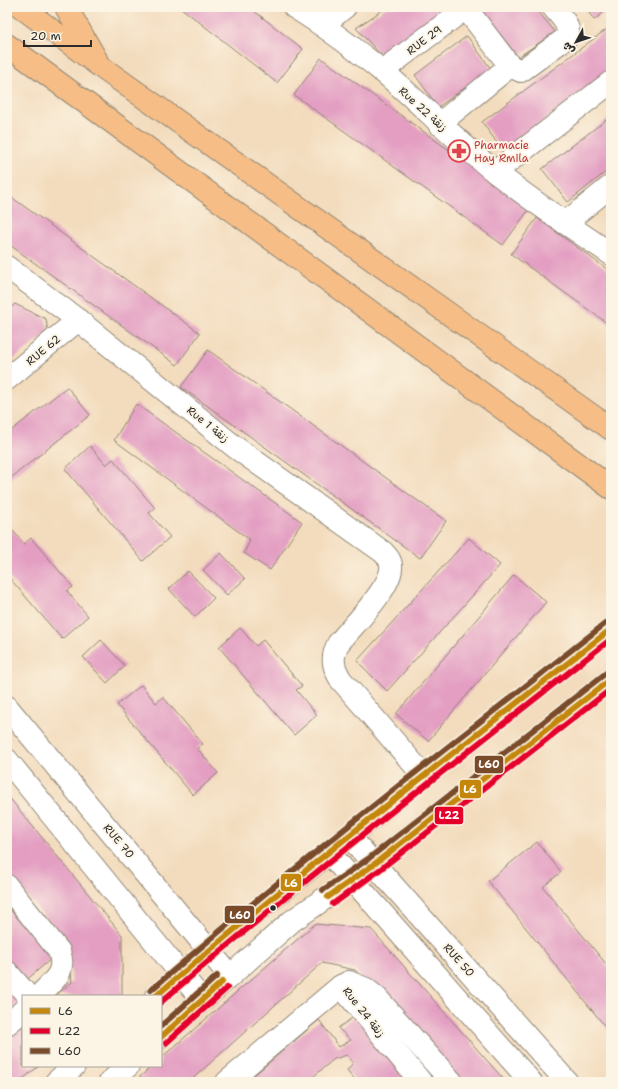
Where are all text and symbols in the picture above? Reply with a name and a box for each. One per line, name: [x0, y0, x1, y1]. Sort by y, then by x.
scale bar: [24, 22, 91, 48]
street label: RUE 29: [404, 22, 445, 59]
north arrow: [556, 22, 596, 62]
text: 20 m: [30, 28, 61, 44]
text: ش: [559, 39, 578, 58]
street label: Rue 22 زنقة: [395, 84, 450, 135]
pharmacy icon: Pharmacie Hay Rmila: [446, 138, 472, 164]
place label: Pharmacie Hay Rmila: [474, 138, 529, 166]
street label: RUE 62: [23, 332, 64, 369]
street label: Rue 1 زنقة: [184, 403, 232, 446]
line badge: L60: [474, 755, 504, 774]
text: L60: [478, 757, 500, 772]
line badge: L6: [459, 779, 482, 799]
text: L6: [463, 782, 477, 797]
line badge: L22: [434, 806, 464, 825]
text: L22: [438, 808, 460, 823]
street label: RUE 70: [100, 821, 137, 862]
line badge: L6: [280, 873, 302, 892]
text: L6: [284, 876, 298, 891]
unlabelled marker: [268, 903, 278, 913]
line badge: L60: [224, 905, 255, 924]
text: L60: [229, 908, 251, 923]
street label: RUE 50: [440, 940, 478, 980]
street label: Rue 24 زنقة: [339, 984, 388, 1041]
legend: [22, 995, 162, 1067]
text: L6: [58, 1003, 73, 1019]
text: L22: [58, 1023, 80, 1039]
text: L60: [58, 1043, 81, 1059]

